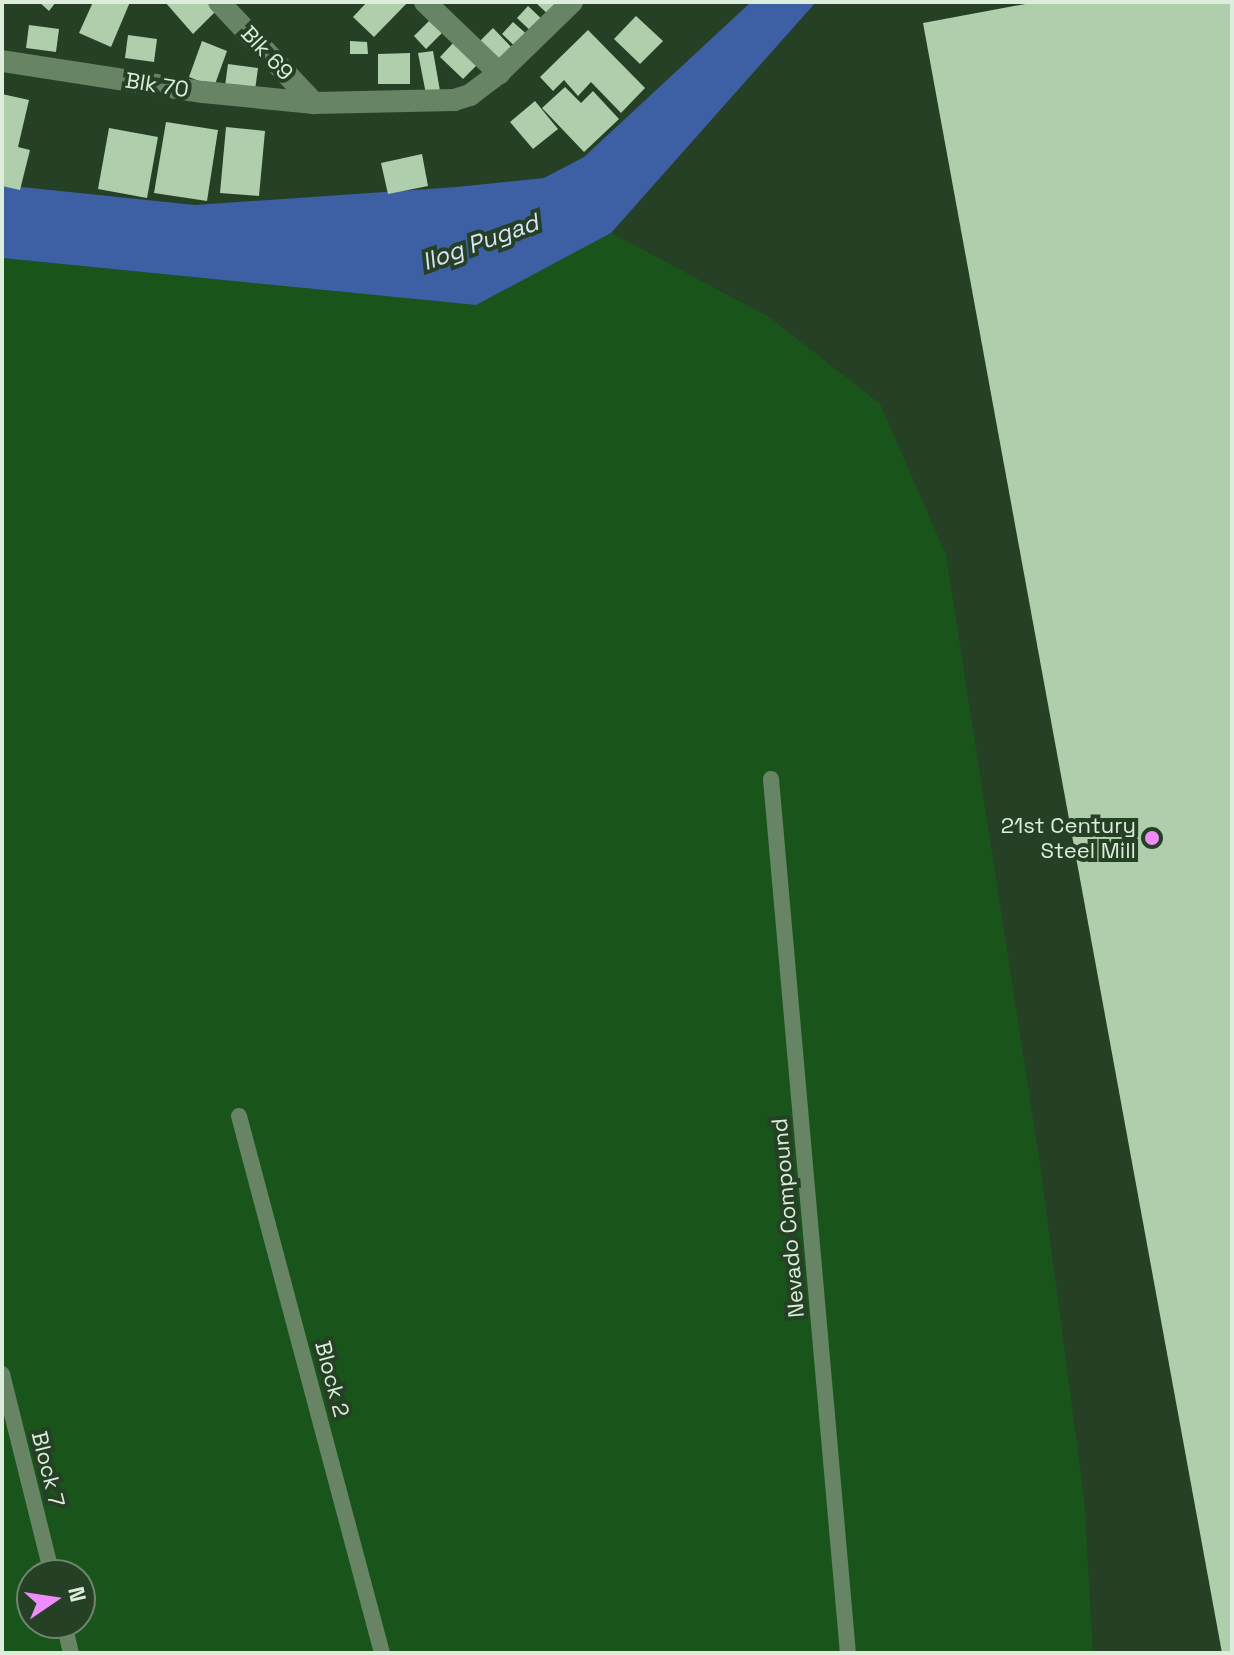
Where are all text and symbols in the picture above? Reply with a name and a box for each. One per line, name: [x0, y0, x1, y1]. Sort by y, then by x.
street label: Blk 69: [235, 20, 299, 86]
street label: Blk 70: [123, 67, 191, 103]
water label: Ilog Pugad: [418, 208, 542, 276]
place label: 21st Century Steel Mill: [1001, 812, 1136, 864]
marker: 21st Century Steel Mill: [1143, 829, 1161, 847]
street label: Nevado Compound: [766, 1117, 810, 1319]
street label: Block 2: [309, 1338, 355, 1420]
street label: Block 7: [26, 1429, 70, 1509]
north arrow: [16, 1559, 96, 1639]
text: N: [62, 1584, 93, 1604]

